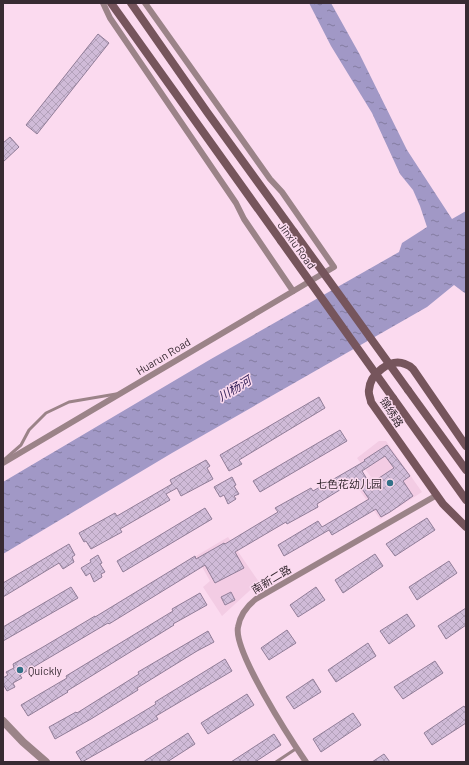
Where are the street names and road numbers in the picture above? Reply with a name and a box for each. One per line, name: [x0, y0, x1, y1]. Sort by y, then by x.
street label: Jinxiu Road: [275, 219, 319, 271]
street label: Huarun Road: [133, 335, 193, 377]
street label: 锦绣路: [378, 395, 406, 429]
street label: 南新二路: [249, 562, 293, 596]

